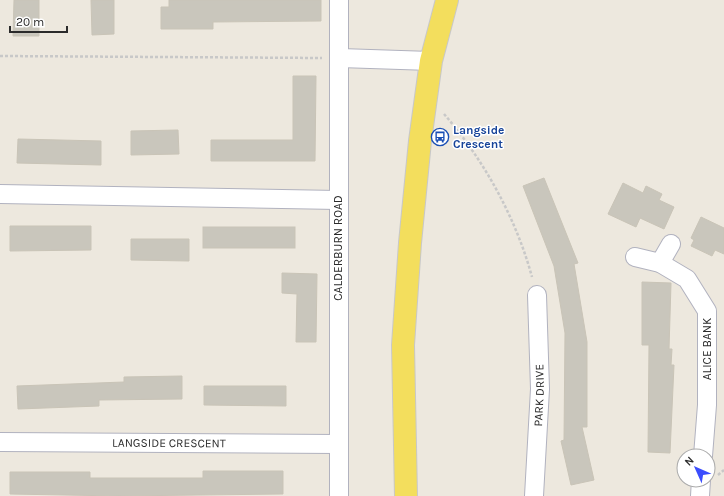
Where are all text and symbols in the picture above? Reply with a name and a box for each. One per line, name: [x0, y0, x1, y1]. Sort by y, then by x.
scale bar: [10, 8, 67, 34]
text: 20 m: [16, 15, 44, 29]
place label: Langside Crescent: [453, 123, 504, 151]
bus stop icon: Langside Crescent: [430, 127, 450, 147]
street label: CALDERBURN ROAD: [331, 195, 345, 301]
street label: ALICE BANK: [700, 317, 714, 380]
street label: PARK DRIVE: [531, 364, 547, 427]
street label: LANGSIDE CRESCENT: [112, 436, 226, 450]
north arrow: [676, 448, 716, 488]
text: N: [682, 454, 697, 469]

